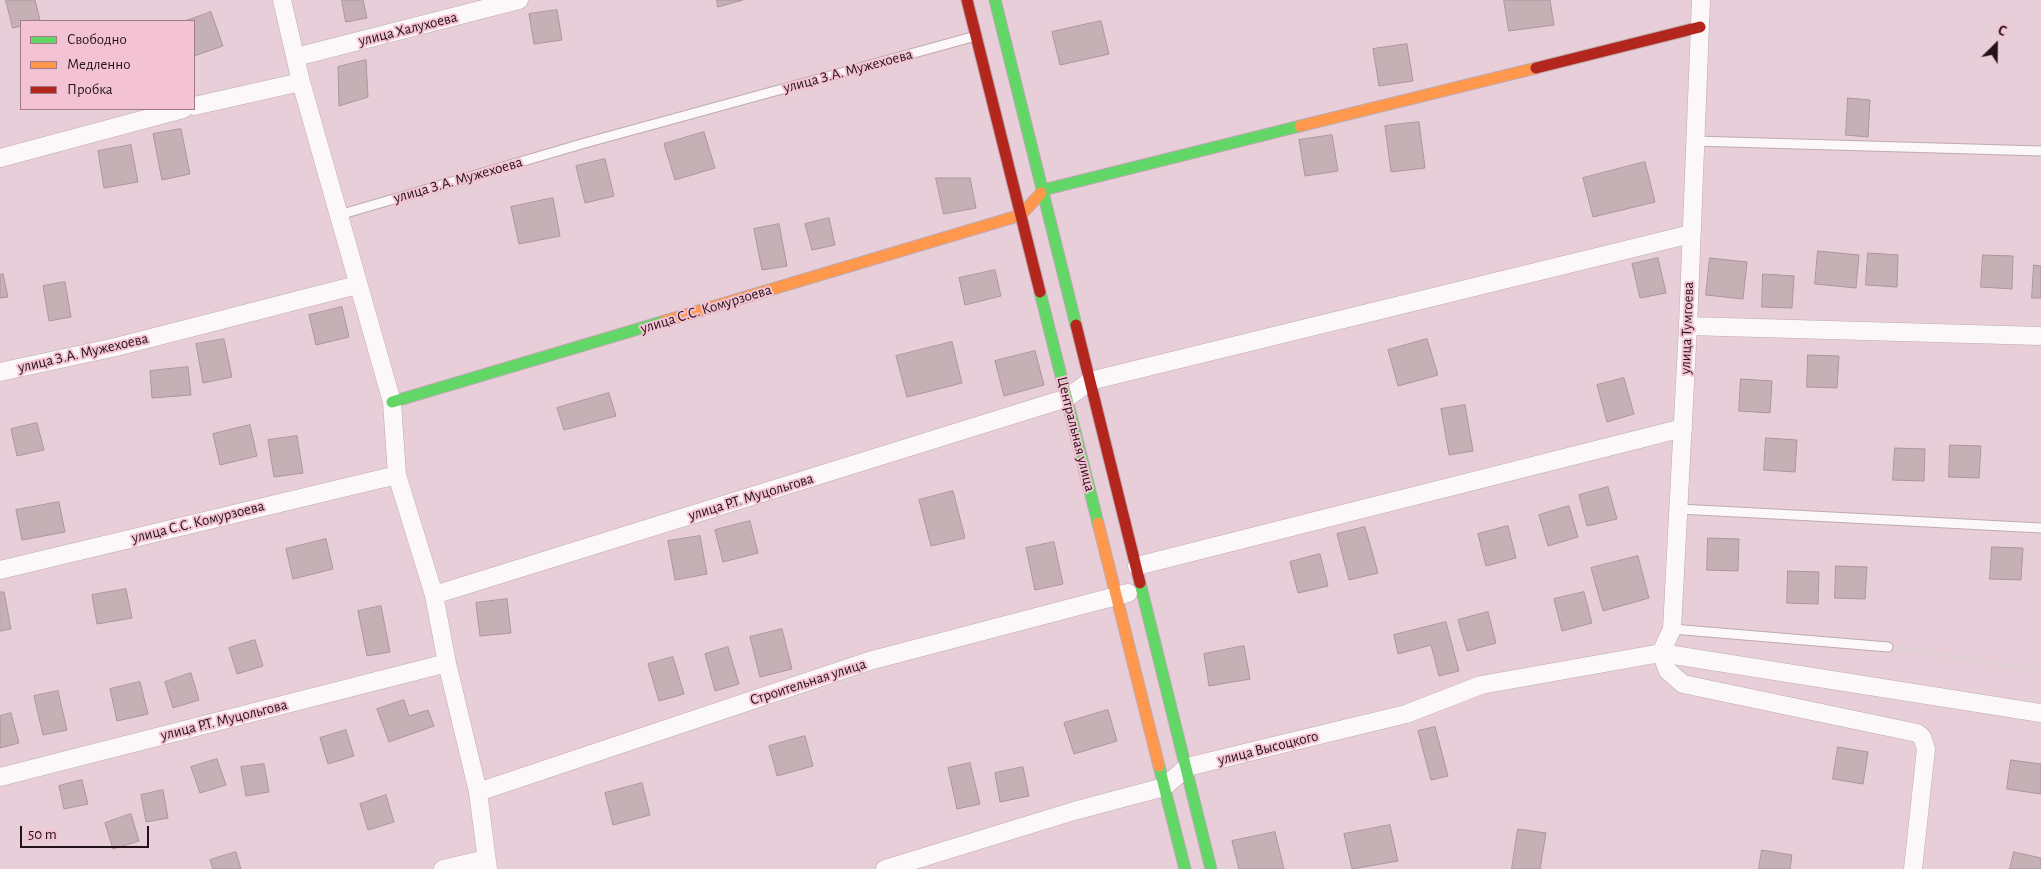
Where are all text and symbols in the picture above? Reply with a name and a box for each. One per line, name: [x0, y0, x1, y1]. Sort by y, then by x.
street label: улица Халухоева: [357, 8, 459, 50]
legend: [20, 20, 195, 110]
north arrow: [1971, 20, 2021, 70]
text: С: [1996, 23, 2008, 39]
text: Свободно: [67, 32, 127, 47]
street label: улица З.А. Мужехоева: [781, 45, 915, 97]
text: Медленно: [67, 57, 131, 72]
text: Пробка: [67, 82, 113, 97]
street label: улица З.А. Мужехоева: [392, 153, 524, 207]
street label: улица С.С. Комурзоева: [638, 280, 774, 338]
street label: улица Тумгоева: [1676, 281, 1698, 375]
street label: улица З.А. Мужехоева: [16, 329, 150, 377]
street label: Центральная улица: [1053, 375, 1099, 493]
street label: улица Р.Т. Муцольгова: [686, 469, 816, 525]
street label: улица С.С. Комурзоева: [130, 497, 266, 547]
street label: Строительная улица: [748, 655, 868, 709]
street label: улица Р.Т. Муцольгова: [159, 696, 289, 744]
street label: улица Высоцкого: [1216, 727, 1320, 769]
scale bar: [22, 816, 151, 848]
text: 50 m: [28, 827, 57, 842]

